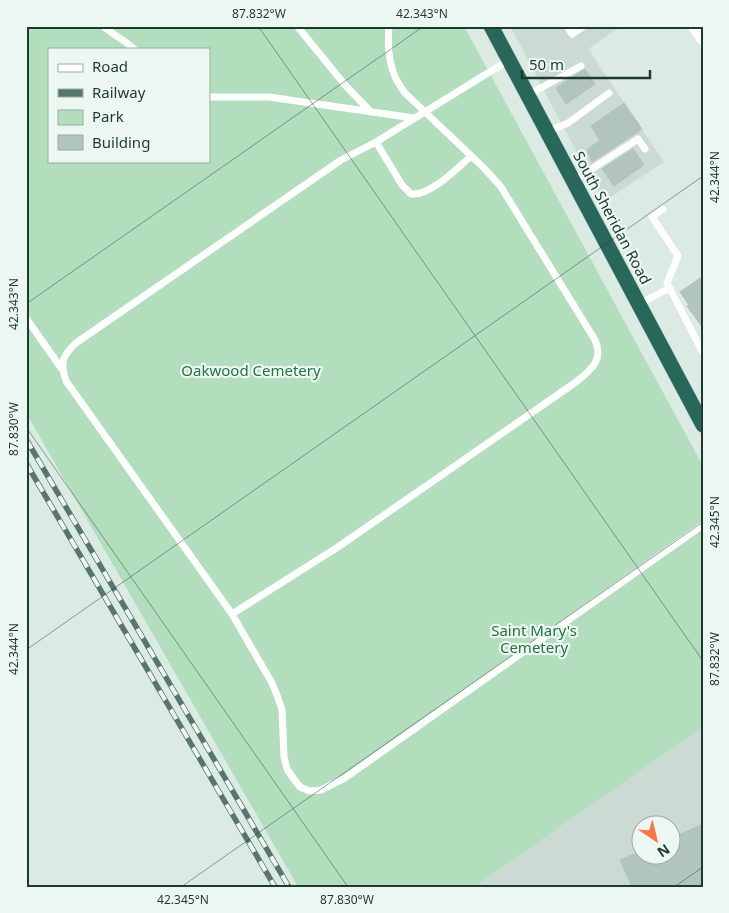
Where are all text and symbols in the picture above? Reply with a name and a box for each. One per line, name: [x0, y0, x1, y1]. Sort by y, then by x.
text: 87.832°W: [232, 5, 286, 22]
text: 42.343°N: [396, 5, 448, 22]
legend: [48, 48, 210, 162]
scale bar: [522, 48, 649, 80]
text: 50 m: [529, 54, 564, 74]
text: Road: [92, 56, 128, 76]
text: Railway: [92, 82, 146, 102]
text: Park: [92, 106, 124, 126]
text: Building: [92, 132, 150, 152]
street label: South Sheridan Road: [569, 147, 656, 288]
text: 42.344°N: [706, 151, 723, 203]
text: 42.343°N: [5, 278, 22, 330]
park label: Oakwood Cemetery: [181, 360, 321, 380]
text: 87.830°W: [5, 402, 22, 456]
text: 42.345°N: [706, 496, 723, 548]
park label: Saint Mary's Cemetery: [491, 620, 577, 657]
text: 42.344°N: [5, 623, 22, 675]
text: 87.832°W: [706, 632, 723, 686]
north arrow: [632, 816, 682, 866]
text: N: [654, 840, 674, 862]
text: 42.345°N: [157, 891, 209, 908]
text: 87.830°W: [320, 891, 374, 908]

